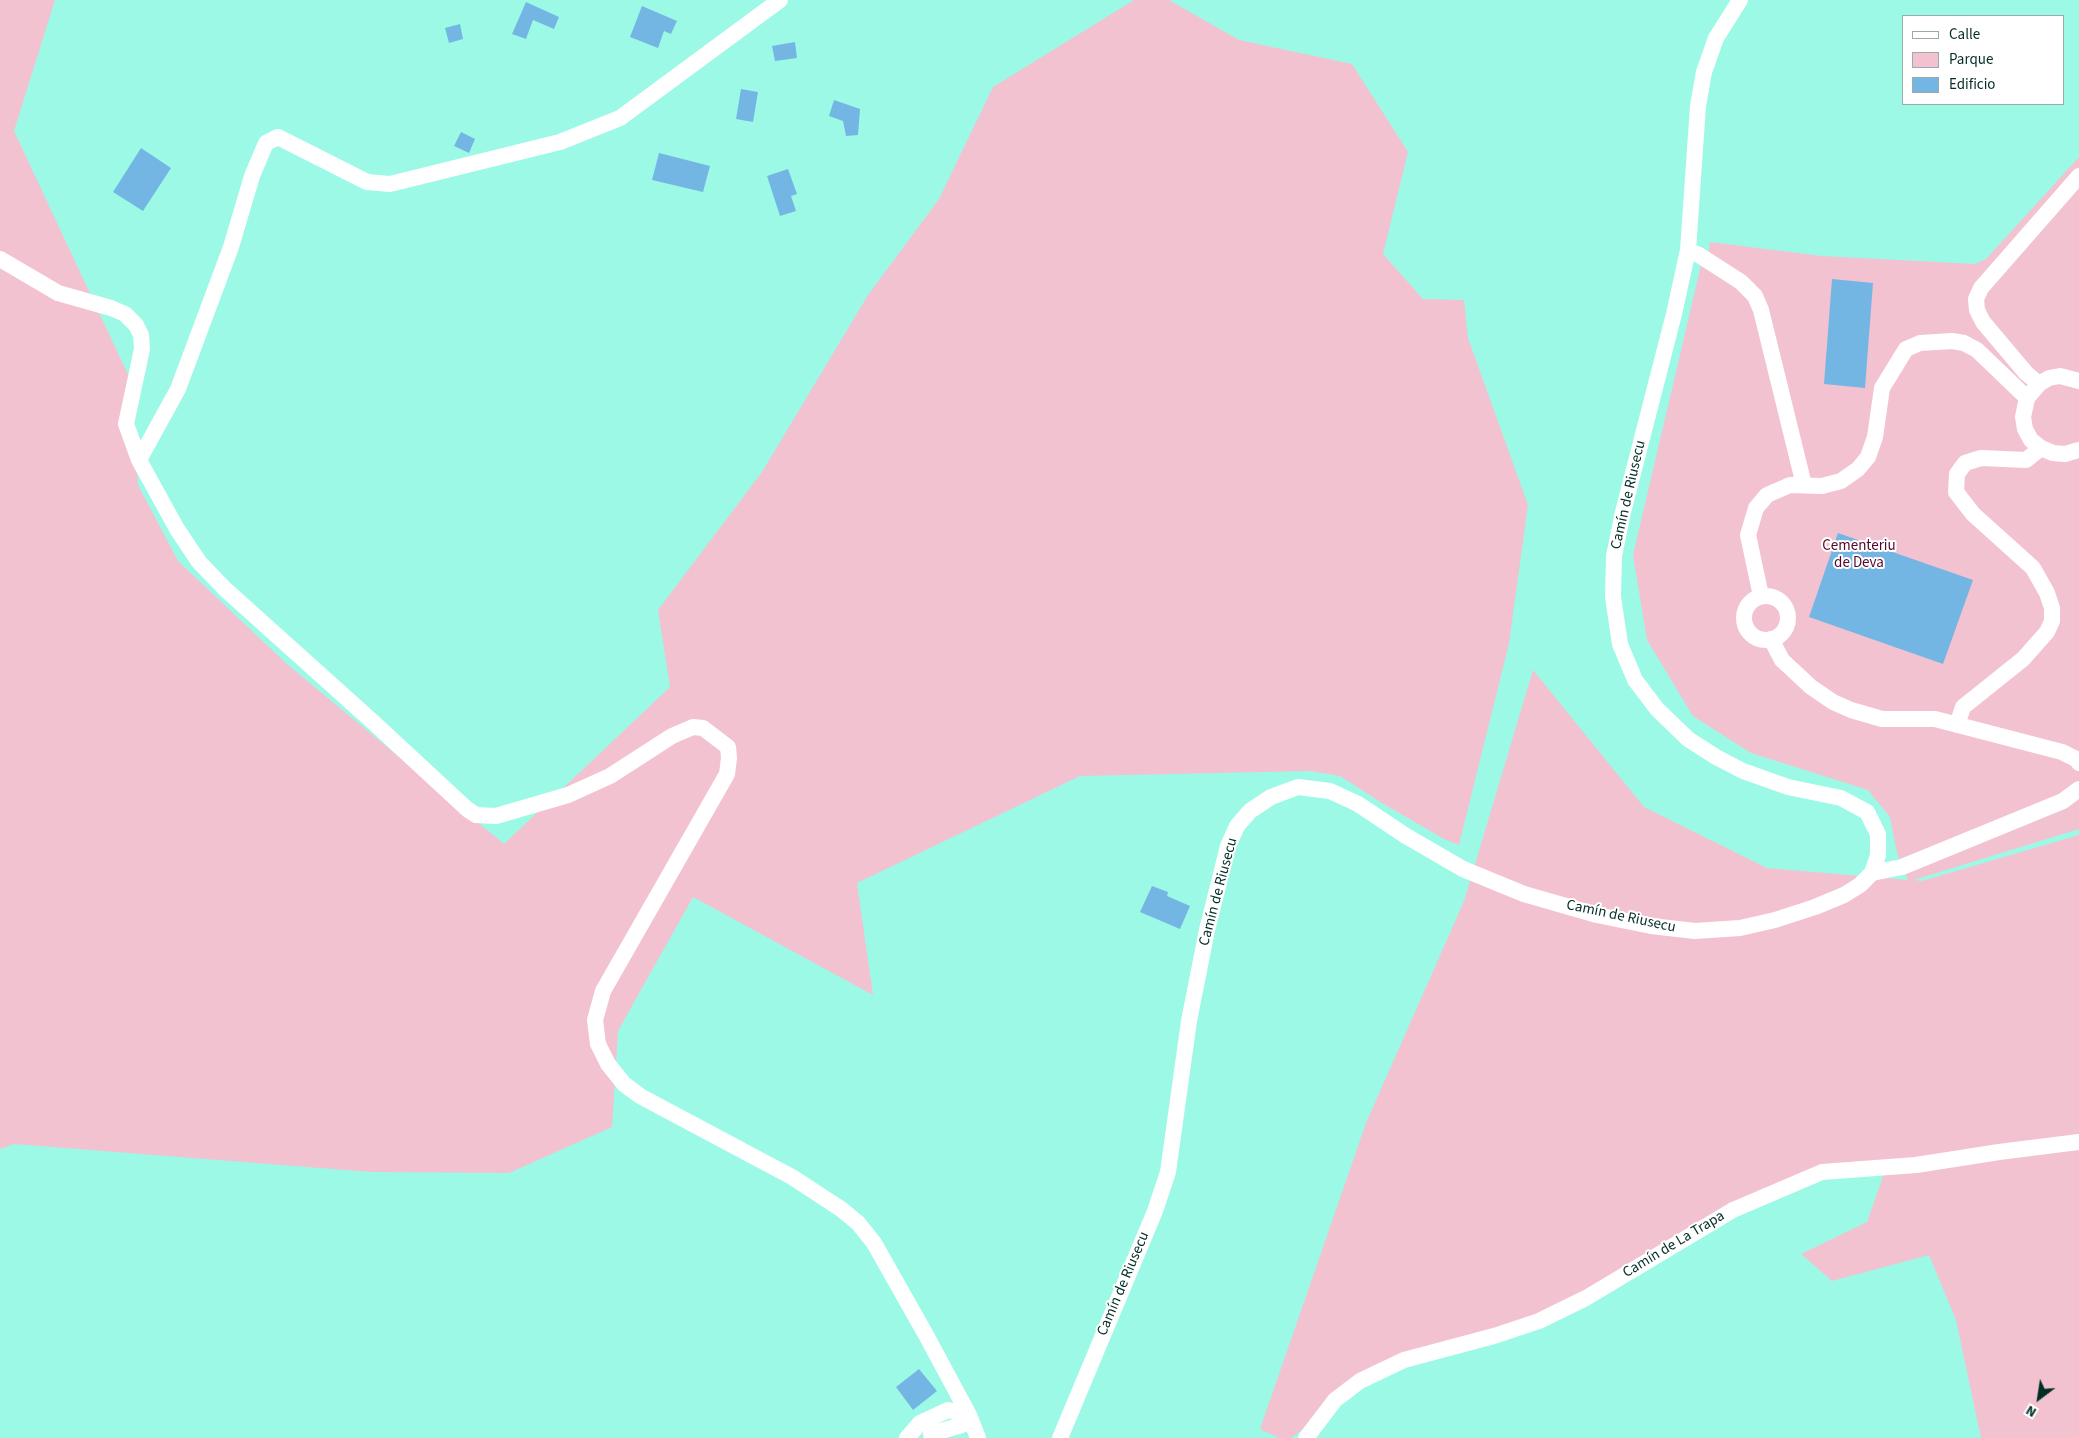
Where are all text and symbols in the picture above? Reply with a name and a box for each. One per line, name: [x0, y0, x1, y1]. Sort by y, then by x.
legend: [1902, 15, 2064, 105]
text: Calle: [1949, 24, 1980, 45]
text: Parque: [1949, 49, 1993, 70]
text: Edificio: [1949, 74, 1996, 95]
street label: Camín de Riusecu: [1608, 439, 1650, 551]
park label: Cementeriu de Deva: [1822, 538, 1896, 573]
street label: Camín de Riusecu: [1196, 836, 1242, 948]
street label: Camín de Riusecu: [1565, 897, 1677, 937]
street label: Camín de La Trapa: [1620, 1208, 1728, 1282]
street label: Camín de Riusecu: [1094, 1229, 1154, 1339]
north arrow: [2014, 1373, 2064, 1423]
text: N: [2022, 1400, 2040, 1422]

